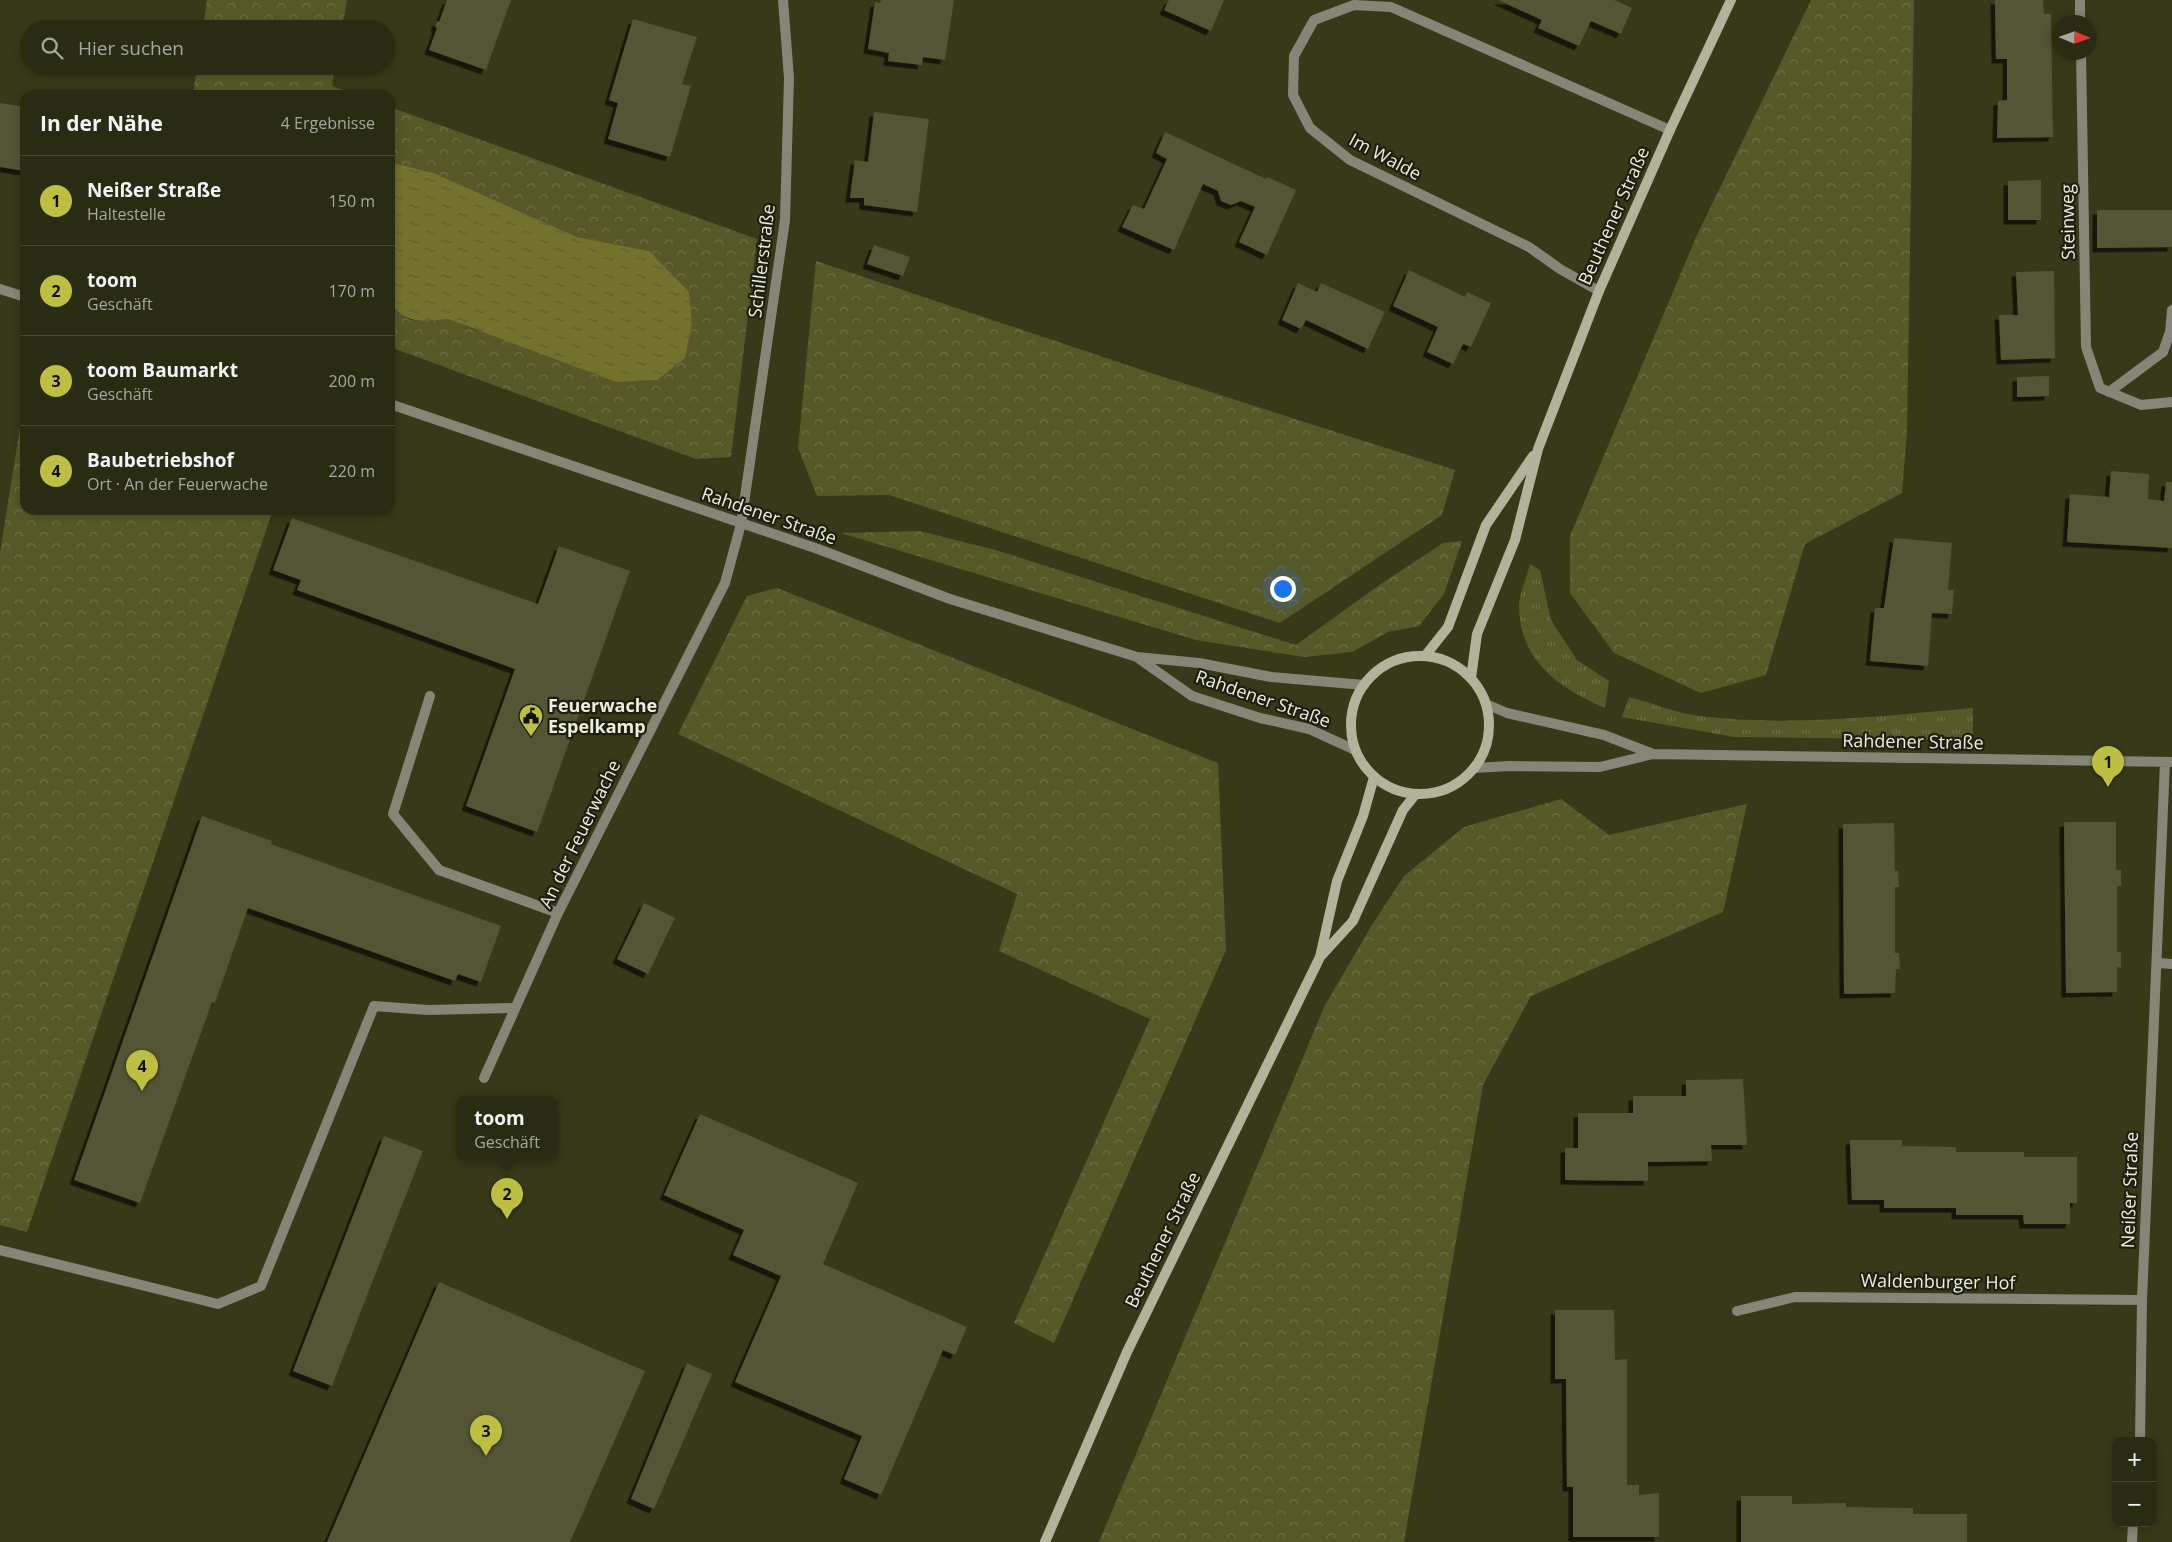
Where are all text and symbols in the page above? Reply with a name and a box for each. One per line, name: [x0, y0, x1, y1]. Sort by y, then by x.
north arrow: [2052, 15, 2097, 60]
search box: [20, 20, 395, 75]
icon: search: [38, 34, 66, 62]
text: Hier suchen: [78, 35, 184, 61]
text: In der Nähe: [40, 109, 163, 137]
text: 4 Ergebnisse: [281, 112, 375, 134]
street label: Im Walde: [1345, 127, 1426, 185]
street label: Beuthener Straße: [1572, 143, 1654, 288]
text: Neißer Straße: [87, 177, 221, 203]
street label: Steinweg: [2054, 184, 2080, 260]
text: 1: [51, 190, 61, 212]
text: 150 m: [329, 190, 375, 212]
text: Haltestelle: [87, 203, 166, 225]
street label: Schillerstraße: [742, 203, 780, 319]
text: toom: [87, 267, 137, 293]
text: 2: [51, 280, 61, 302]
text: 170 m: [329, 280, 375, 302]
text: Geschäft: [87, 293, 153, 315]
text: toom Baumarkt: [87, 357, 238, 383]
text: 3: [51, 370, 61, 392]
text: 200 m: [329, 370, 375, 392]
text: Geschäft: [87, 383, 153, 405]
text: Baubetriebshof: [87, 447, 234, 473]
text: 4: [51, 460, 61, 482]
text: 220 m: [329, 460, 375, 482]
text: Ort · An der Feuerwache: [87, 473, 268, 495]
street label: Rahdener Straße: [699, 481, 840, 549]
your location: [1270, 576, 1296, 602]
street label: Rahdener Straße: [1193, 664, 1334, 732]
place label: Feuerwache Espelkamp: [548, 693, 657, 738]
public building icon: Feuerwache Espelkamp: [518, 703, 544, 737]
street label: Rahdener Straße: [1842, 728, 1984, 754]
pin: 1: [2092, 746, 2124, 787]
street label: An der Feuerwache: [533, 756, 625, 912]
pin: 4: [126, 1050, 158, 1091]
popup: [456, 1096, 558, 1161]
text: toom: [474, 1105, 525, 1131]
text: Geschäft: [474, 1131, 540, 1153]
street label: Neißer Straße: [2115, 1131, 2143, 1249]
street label: Beuthener Straße: [1119, 1168, 1205, 1312]
pin: 2: [491, 1178, 523, 1219]
street label: Waldenburger Hof: [1860, 1268, 2017, 1294]
pin: 3: [470, 1415, 502, 1456]
map controls: [2112, 1437, 2157, 1527]
button: +: [2112, 1437, 2157, 1482]
button: −: [2112, 1482, 2157, 1527]

